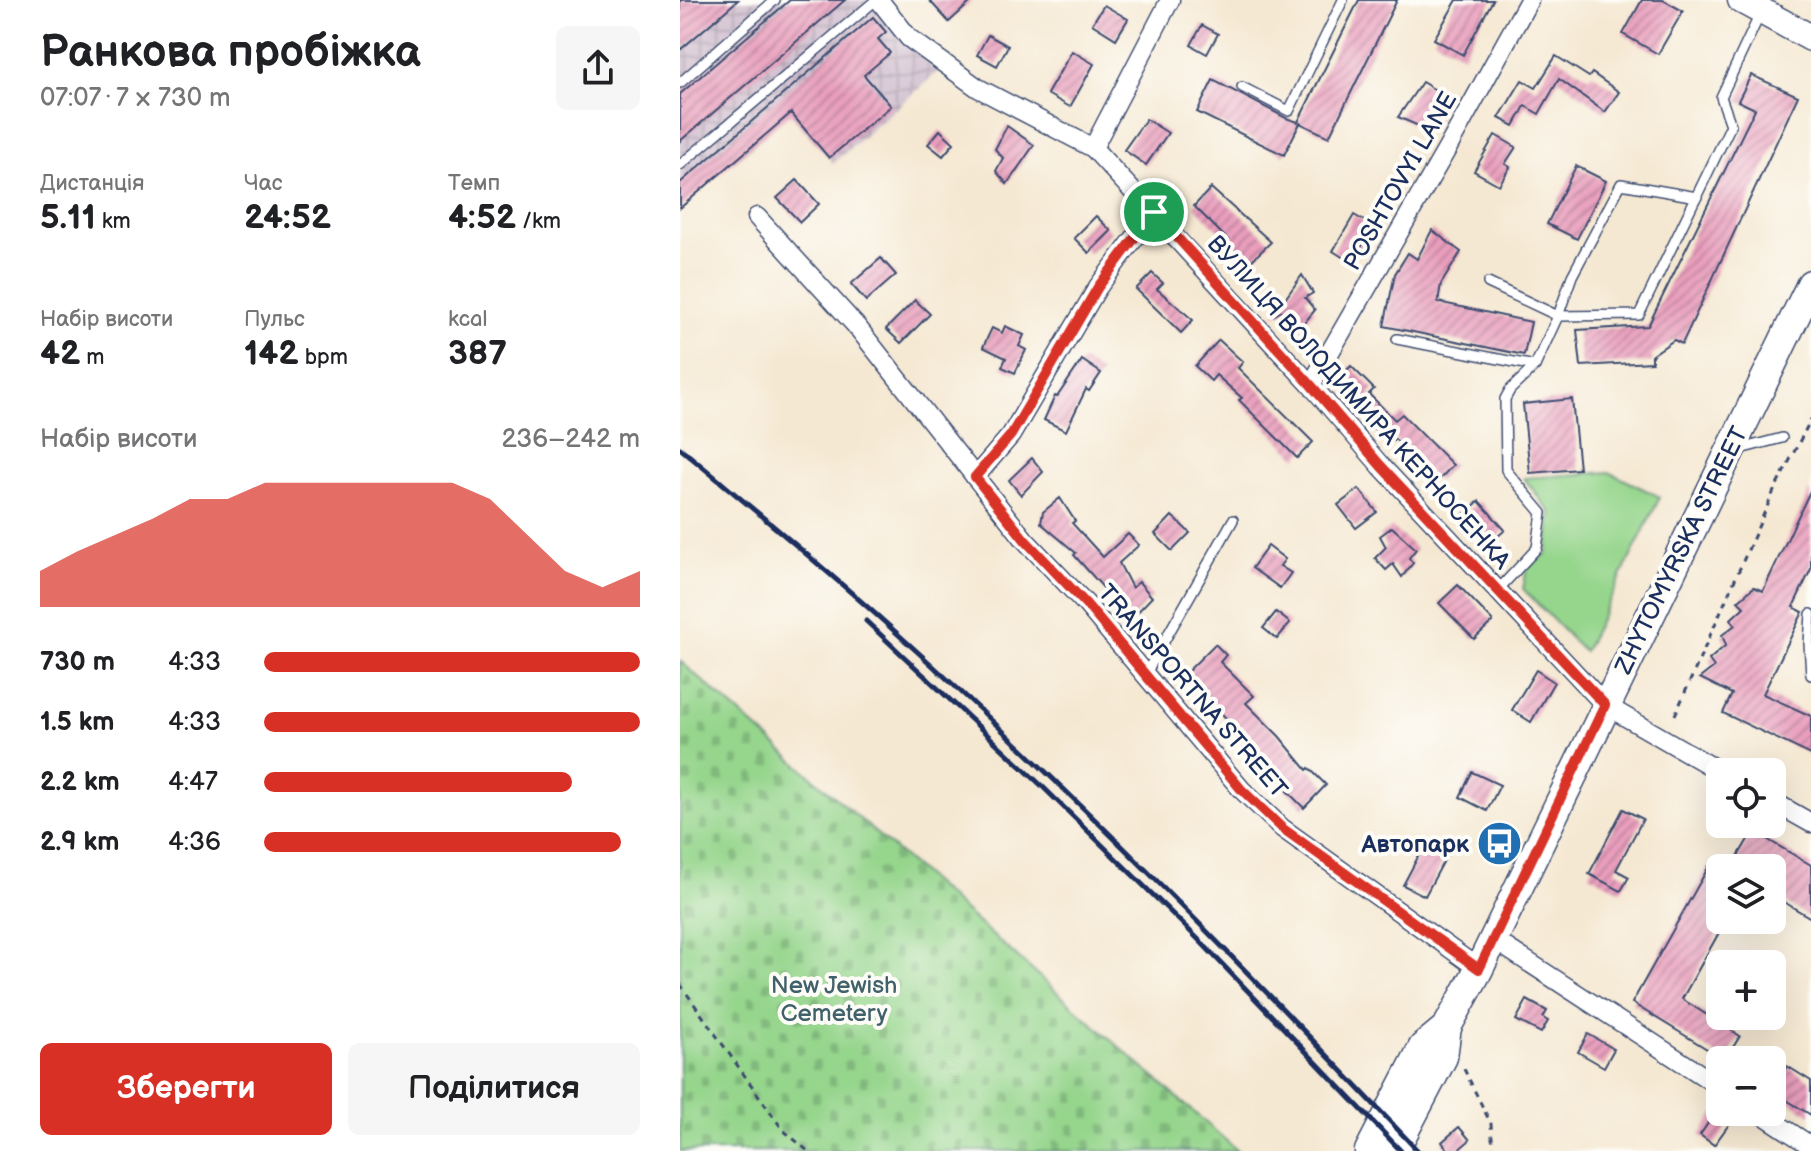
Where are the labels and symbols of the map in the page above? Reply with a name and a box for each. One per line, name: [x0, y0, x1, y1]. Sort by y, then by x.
street label: POSHTOVYI LANE: [1338, 87, 1463, 276]
pin: [1120, 178, 1188, 246]
street label: ВУЛИЦЯ ВОЛОДИМИРА КЕРНОСЕНКА: [1201, 229, 1517, 576]
street label: ZHYTOMYRSKA STREET: [1608, 421, 1754, 680]
street label: TRANSPORTNA STREET: [1092, 578, 1294, 805]
bus stop icon: Автопарк: [1476, 820, 1524, 868]
place label: Автопарк: [1360, 830, 1470, 859]
park label: New Jewish Cemetery: [771, 971, 897, 1028]

